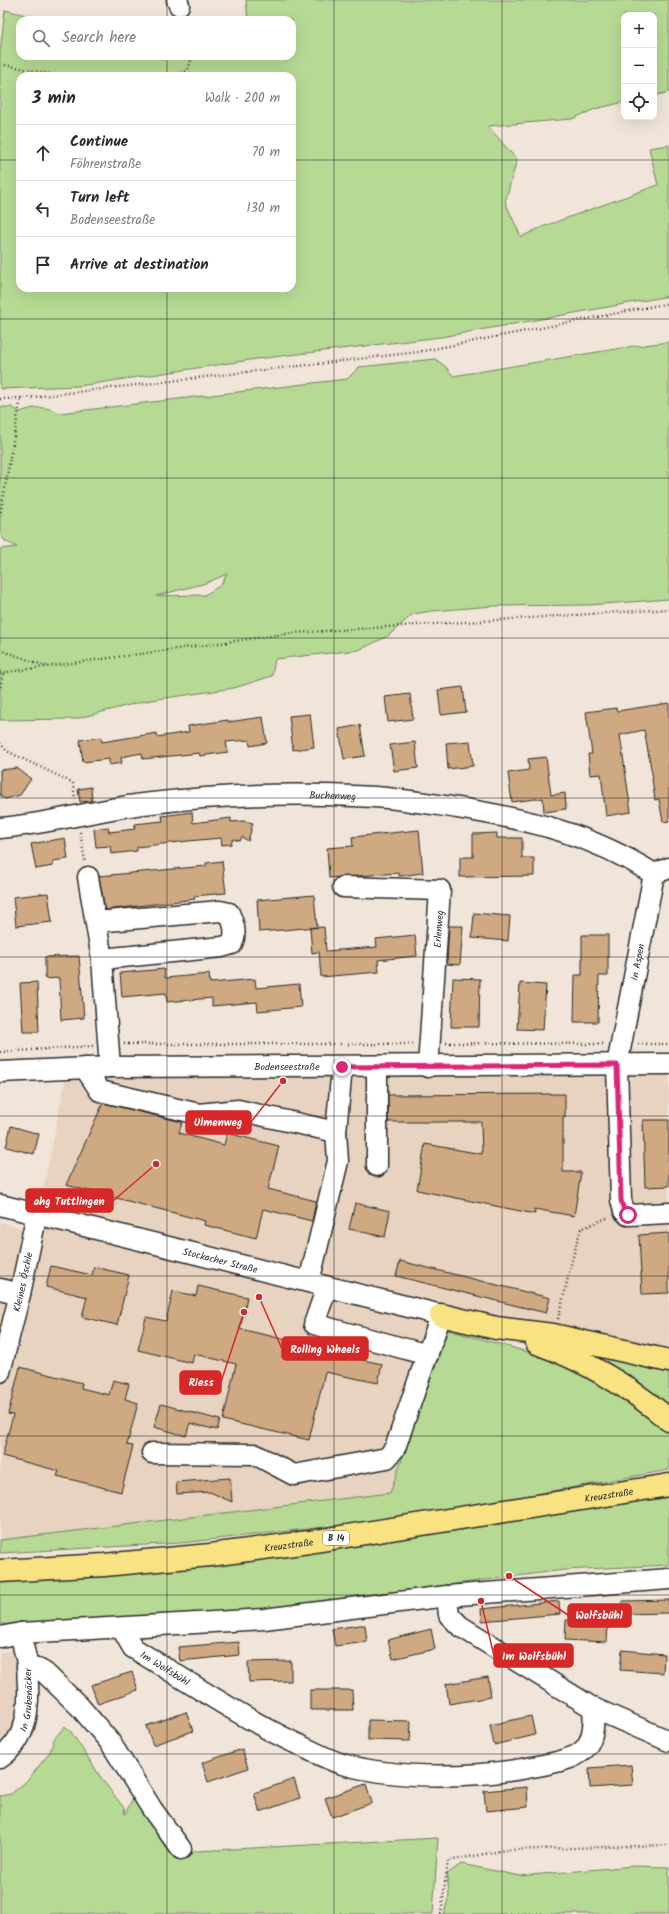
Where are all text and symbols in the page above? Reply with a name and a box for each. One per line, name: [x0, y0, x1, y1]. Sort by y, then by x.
map controls: [621, 12, 657, 120]
button: +: [621, 12, 657, 48]
search box: [16, 16, 296, 60]
text: Search here: [62, 26, 136, 50]
icon: search: [30, 27, 52, 49]
button: −: [621, 48, 657, 84]
button: locate: [621, 84, 657, 120]
text: 3 min: [32, 85, 76, 112]
text: Walk · 200 m: [205, 88, 280, 109]
text: Continue: [70, 130, 128, 154]
icon: ahead: [32, 142, 54, 164]
text: 70 m: [252, 142, 280, 163]
text: Föhrenstraße: [70, 154, 141, 175]
text: Turn left: [70, 186, 130, 210]
icon: left: [32, 198, 54, 220]
text: 130 m: [246, 198, 280, 219]
text: Bodenseestraße: [70, 210, 155, 231]
text: Arrive at destination: [70, 253, 209, 277]
icon: arrive: [32, 254, 54, 276]
street label: Buchenweg: [309, 788, 357, 805]
street label: Erlenweg: [430, 910, 448, 948]
street label: In Aspen: [627, 942, 649, 982]
route end: [333, 1058, 351, 1076]
street label: Bodenseestraße: [254, 1059, 320, 1075]
callout: Ulmenweg: [186, 1111, 251, 1134]
text: Ulmenweg: [194, 1114, 242, 1132]
callout: ahg Tuttlingen: [26, 1189, 113, 1212]
text: ahg Tuttlingen: [33, 1193, 105, 1211]
route start: [619, 1206, 637, 1224]
street label: Stockacher Straße: [181, 1244, 260, 1278]
street label: Kleines Öschle: [9, 1250, 38, 1313]
callout: Rolling Wheels: [282, 1337, 368, 1360]
text: Rolling Wheels: [290, 1341, 361, 1359]
callout: Riess: [180, 1371, 221, 1394]
text: Riess: [188, 1374, 214, 1392]
street label: Kreuzstraße: [583, 1484, 635, 1507]
road number: B 14: [323, 1531, 349, 1545]
street label: Kreuzstraße: [263, 1534, 315, 1557]
callout: Wolfsbühl: [568, 1604, 631, 1627]
text: Wolfsbühl: [575, 1607, 623, 1625]
callout: Im Wolfsbühl: [494, 1644, 573, 1667]
street label: Im Wolfsbühl: [137, 1647, 193, 1691]
text: Im Wolfsbühl: [502, 1648, 566, 1666]
street label: In Grubenäcker: [16, 1667, 37, 1734]

